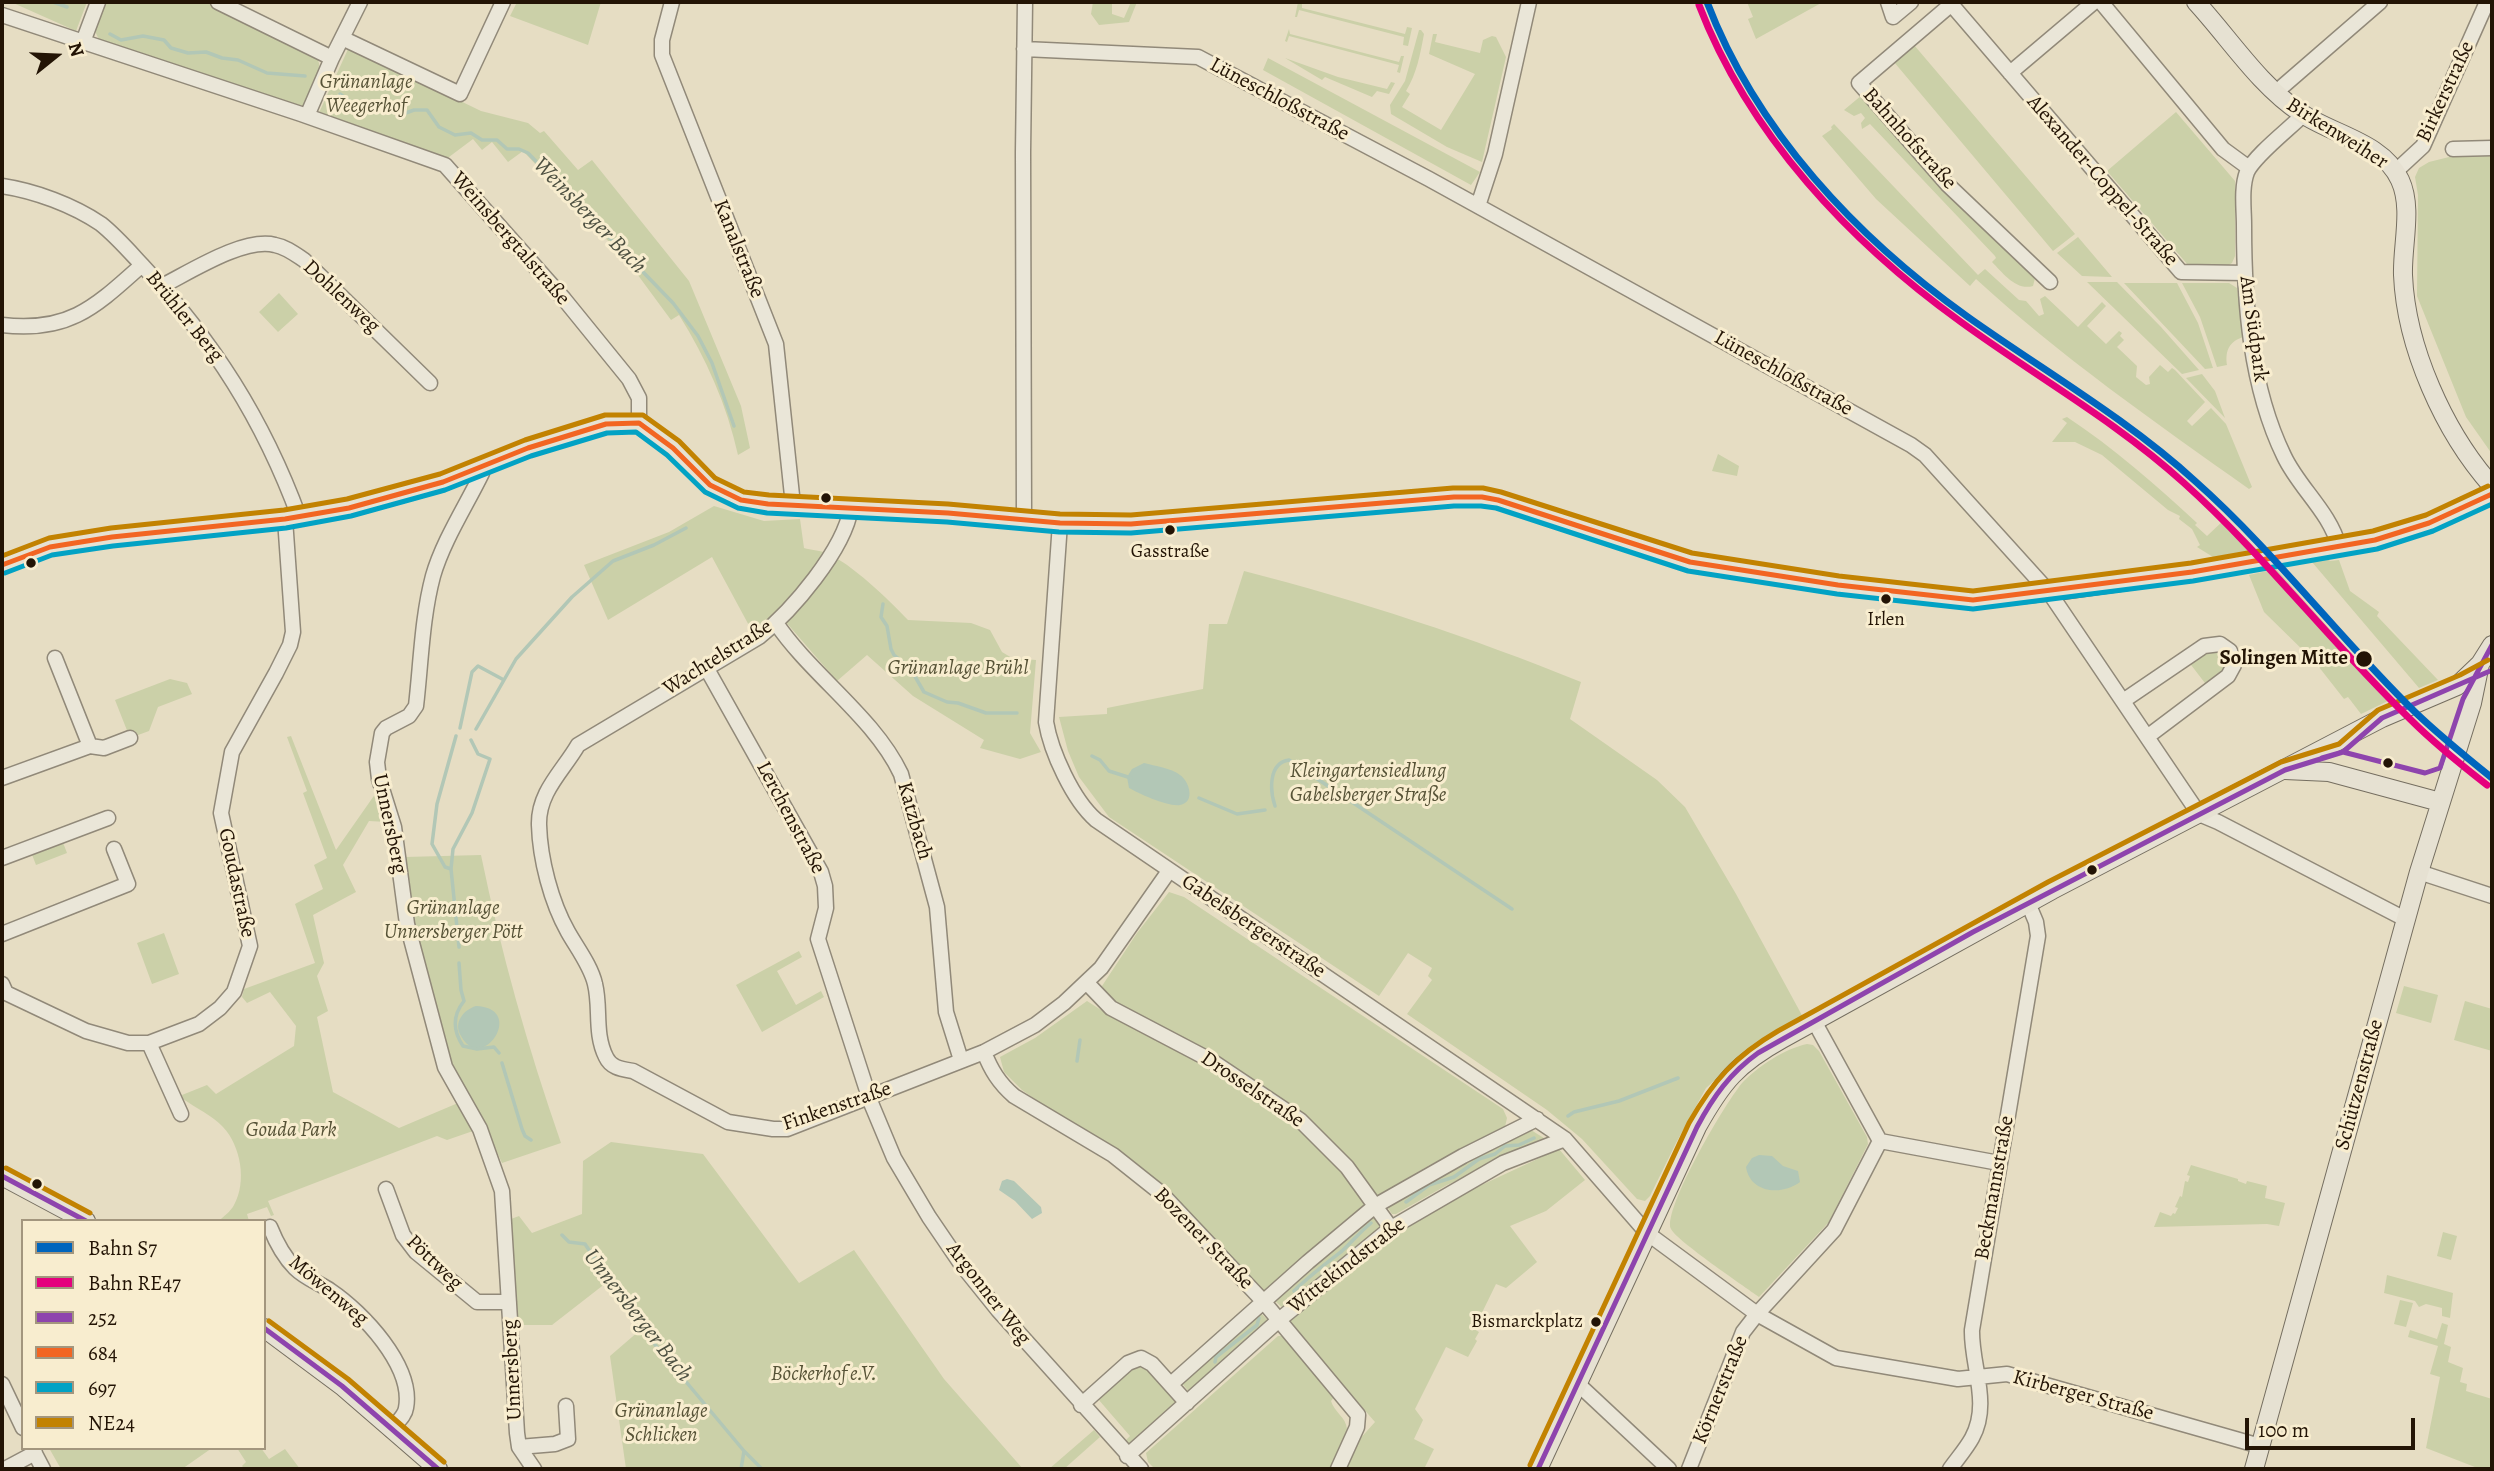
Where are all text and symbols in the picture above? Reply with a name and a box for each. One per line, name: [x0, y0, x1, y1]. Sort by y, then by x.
north arrow: [21, 21, 91, 91]
street label: Birkerstraße: [2412, 37, 2480, 147]
text: N: [61, 39, 90, 60]
street label: Lüneschloßstraße: [1205, 53, 1353, 147]
park label: Grünanlage Weegerhof: [320, 70, 412, 120]
street label: Bahnhofstraße: [1857, 83, 1961, 195]
street label: Alexander-Coppel-Straße: [2021, 90, 2183, 272]
street label: Birkenweiher: [2281, 93, 2393, 175]
water label: Weinsberger Bach: [526, 152, 652, 280]
street label: Weinsbergtalstraße: [445, 167, 575, 311]
street label: Kanalstraße: [707, 196, 769, 302]
street label: Dohlenweg: [297, 255, 385, 339]
street label: Brühler Berg: [140, 266, 228, 368]
street label: Am Südpark: [2233, 274, 2273, 384]
street label: Lüneschloßstraße: [1709, 326, 1857, 422]
unlabelled marker: [819, 491, 833, 505]
marker: Gasstraße: [1163, 523, 1177, 537]
place label: Gasstraße: [1131, 541, 1209, 563]
unlabelled marker: [24, 556, 38, 570]
marker: Irlen: [1879, 592, 1893, 606]
place label: Irlen: [1867, 609, 1905, 631]
street label: Wachtelstraße: [659, 614, 777, 702]
place label: Solingen Mitte: [2220, 646, 2348, 672]
marker: Solingen Mitte: [2354, 649, 2374, 669]
park label: Grünanlage Brühl: [887, 656, 1029, 682]
unlabelled marker: [2381, 756, 2395, 770]
street label: Lerchenstraße: [750, 757, 830, 879]
park label: Kleingartensiedlung Gabelsberger Straße: [1290, 759, 1446, 809]
street label: Unnersberg: [366, 772, 412, 876]
street label: Katzbach: [891, 779, 937, 863]
street label: Goudastraße: [212, 826, 260, 940]
unlabelled marker: [2085, 863, 2099, 877]
street label: Gabelsbergerstraße: [1176, 870, 1330, 984]
park label: Grünanlage Unnersberger Pött: [384, 896, 522, 946]
street label: Schützenstraße: [2330, 1017, 2390, 1153]
street label: Drosselstraße: [1196, 1046, 1308, 1134]
street label: Finkenstraße: [779, 1077, 895, 1137]
street label: Beckmannstraße: [1970, 1114, 2020, 1262]
park label: Gouda Park: [245, 1118, 337, 1144]
unlabelled marker: [30, 1177, 44, 1191]
street label: Bozener Straße: [1148, 1183, 1258, 1295]
street label: Wittekindstraße: [1283, 1212, 1411, 1320]
legend: [21, 1219, 266, 1450]
street label: Pöttweg: [400, 1230, 468, 1296]
text: Bahn S7: [88, 1234, 157, 1262]
street label: Argonner Weg: [940, 1238, 1036, 1350]
water label: Unnersberger Bach: [577, 1244, 697, 1388]
street label: Möwenweg: [283, 1250, 373, 1332]
text: Bahn RE47: [88, 1269, 181, 1297]
text: 252: [88, 1304, 117, 1332]
place label: Bismarckplatz: [1471, 1311, 1583, 1333]
marker: Bismarckplatz: [1589, 1315, 1603, 1329]
street label: Unnersberg: [498, 1319, 528, 1421]
street label: Körnerstraße: [1688, 1332, 1754, 1448]
text: 684: [88, 1339, 117, 1367]
park label: Böckerhof e.V.: [771, 1362, 877, 1388]
street label: Kirberger Straße: [2010, 1365, 2156, 1427]
text: 697: [88, 1374, 116, 1402]
park label: Grünanlage Schlicken: [615, 1399, 707, 1449]
scale bar: [2249, 1404, 2419, 1448]
text: NE24: [88, 1409, 135, 1437]
text: 100 m: [2258, 1416, 2309, 1444]

